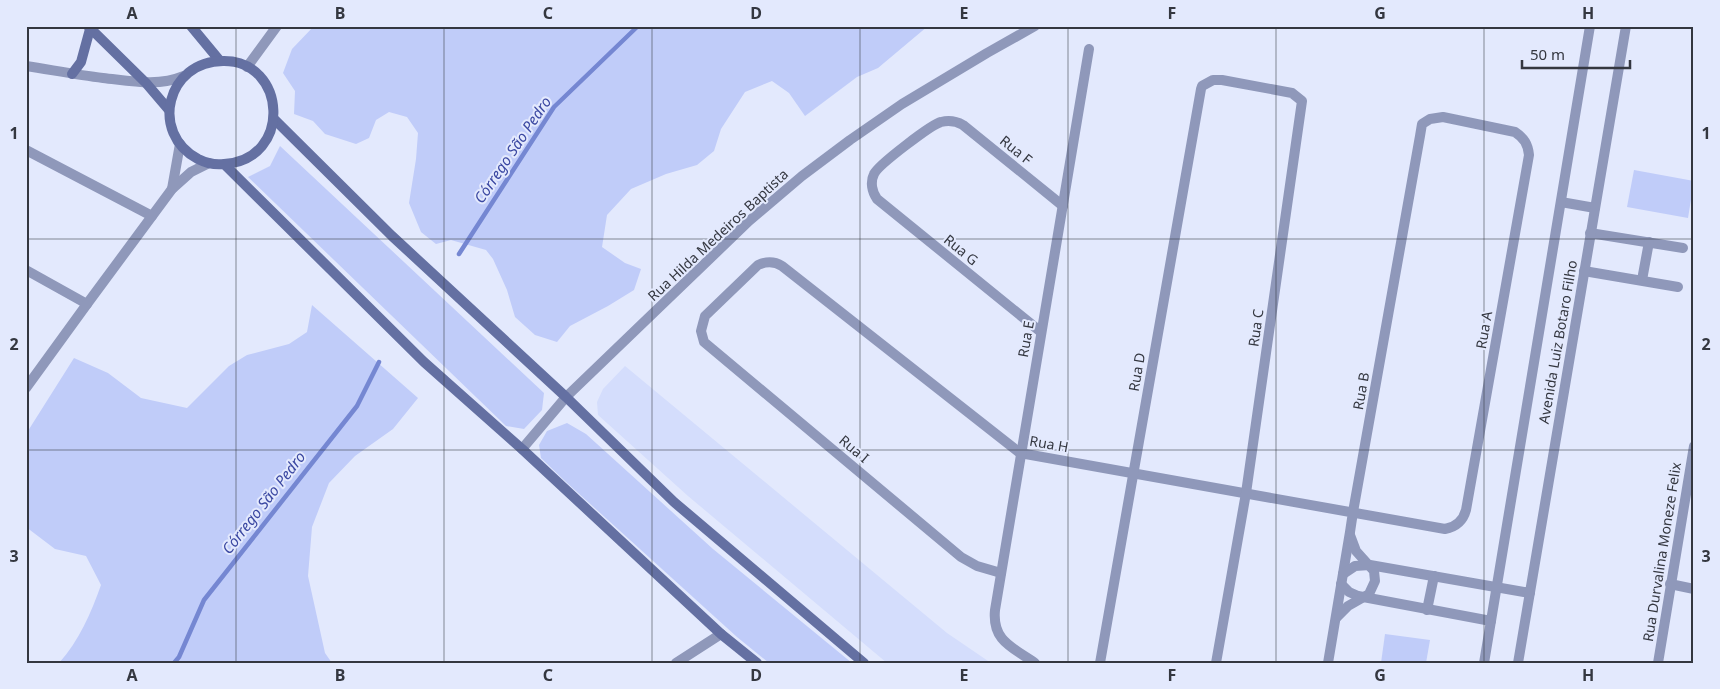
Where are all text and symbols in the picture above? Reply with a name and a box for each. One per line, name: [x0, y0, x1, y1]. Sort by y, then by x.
text: A: [126, 2, 138, 24]
text: B: [335, 2, 345, 24]
text: C: [543, 2, 553, 24]
text: D: [750, 2, 762, 24]
text: E: [960, 2, 969, 24]
text: F: [1168, 2, 1176, 24]
text: G: [1374, 2, 1386, 24]
text: H: [1582, 2, 1594, 24]
scale bar: [1522, 38, 1630, 70]
text: 50 m: [1530, 44, 1565, 64]
water label: Córrego São Pedro: [469, 92, 555, 207]
text: 1: [9, 122, 19, 144]
text: 1: [1701, 122, 1711, 144]
street label: Rua F: [996, 131, 1036, 168]
street label: Rua Hilda Medeiros Baptista: [643, 164, 792, 305]
street label: Rua G: [940, 230, 982, 269]
street label: Avenida Luiz Botaro Filho: [1534, 259, 1581, 425]
street label: Rua C: [1243, 308, 1268, 348]
street label: Rua A: [1471, 310, 1496, 350]
street label: Rua E: [1013, 319, 1038, 359]
text: 2: [9, 333, 19, 355]
text: 2: [1701, 333, 1711, 355]
street label: Rua D: [1124, 351, 1149, 393]
street label: Rua B: [1348, 371, 1373, 411]
street label: Rua I: [835, 431, 873, 467]
street label: Rua H: [1028, 431, 1070, 456]
water label: Córrego São Pedro: [217, 447, 309, 558]
street label: Rua Durvalina Moneze Felix: [1638, 460, 1685, 643]
text: 3: [9, 545, 19, 567]
text: 3: [1701, 545, 1711, 567]
text: A: [126, 664, 138, 686]
text: B: [335, 664, 345, 686]
text: C: [543, 664, 553, 686]
text: D: [750, 664, 762, 686]
text: E: [960, 664, 969, 686]
text: F: [1168, 664, 1176, 686]
text: G: [1374, 664, 1386, 686]
text: H: [1582, 664, 1594, 686]

